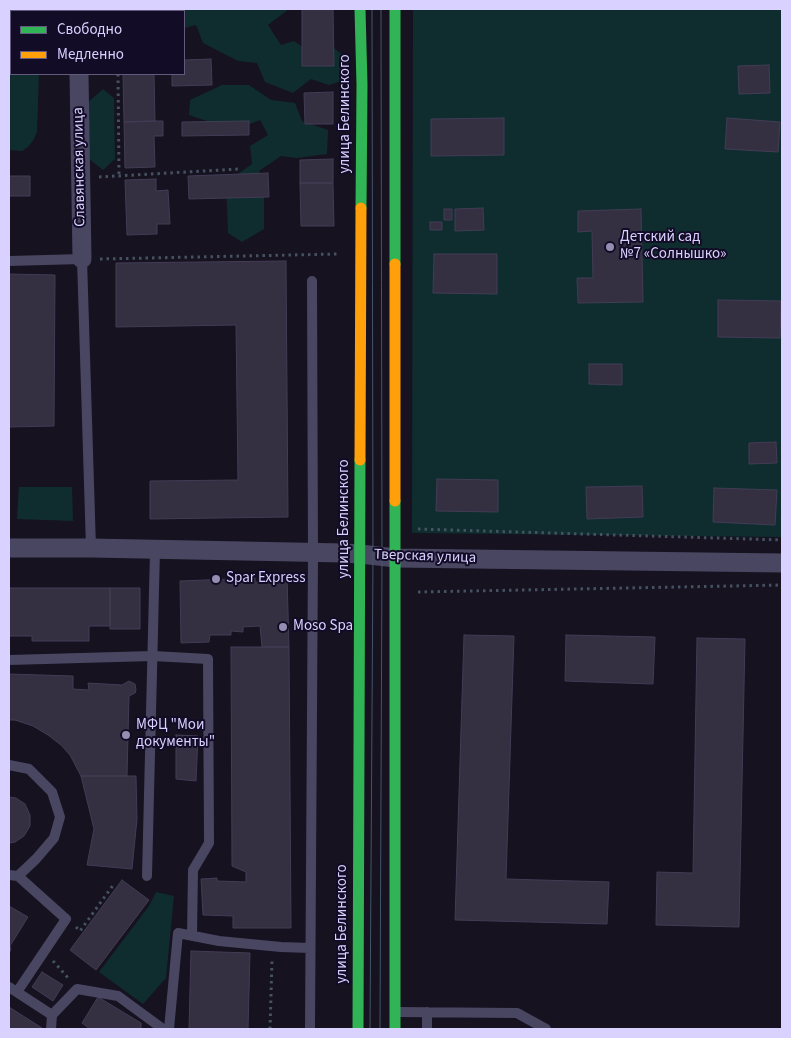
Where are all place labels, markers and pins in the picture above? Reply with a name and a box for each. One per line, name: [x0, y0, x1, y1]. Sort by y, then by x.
place label: Детский сад №7 «Солнышко»: [620, 229, 726, 264]
marker: Детский сад №7 «Солнышко»: [604, 241, 616, 253]
place label: Spar Express: [226, 570, 305, 588]
marker: Spar Express: [210, 573, 222, 585]
place label: Moso Spa: [293, 618, 353, 636]
marker: Moso Spa: [277, 621, 289, 633]
place label: МФЦ "Мои документы": [136, 717, 215, 752]
marker: МФЦ "Мои документы": [120, 729, 132, 741]

